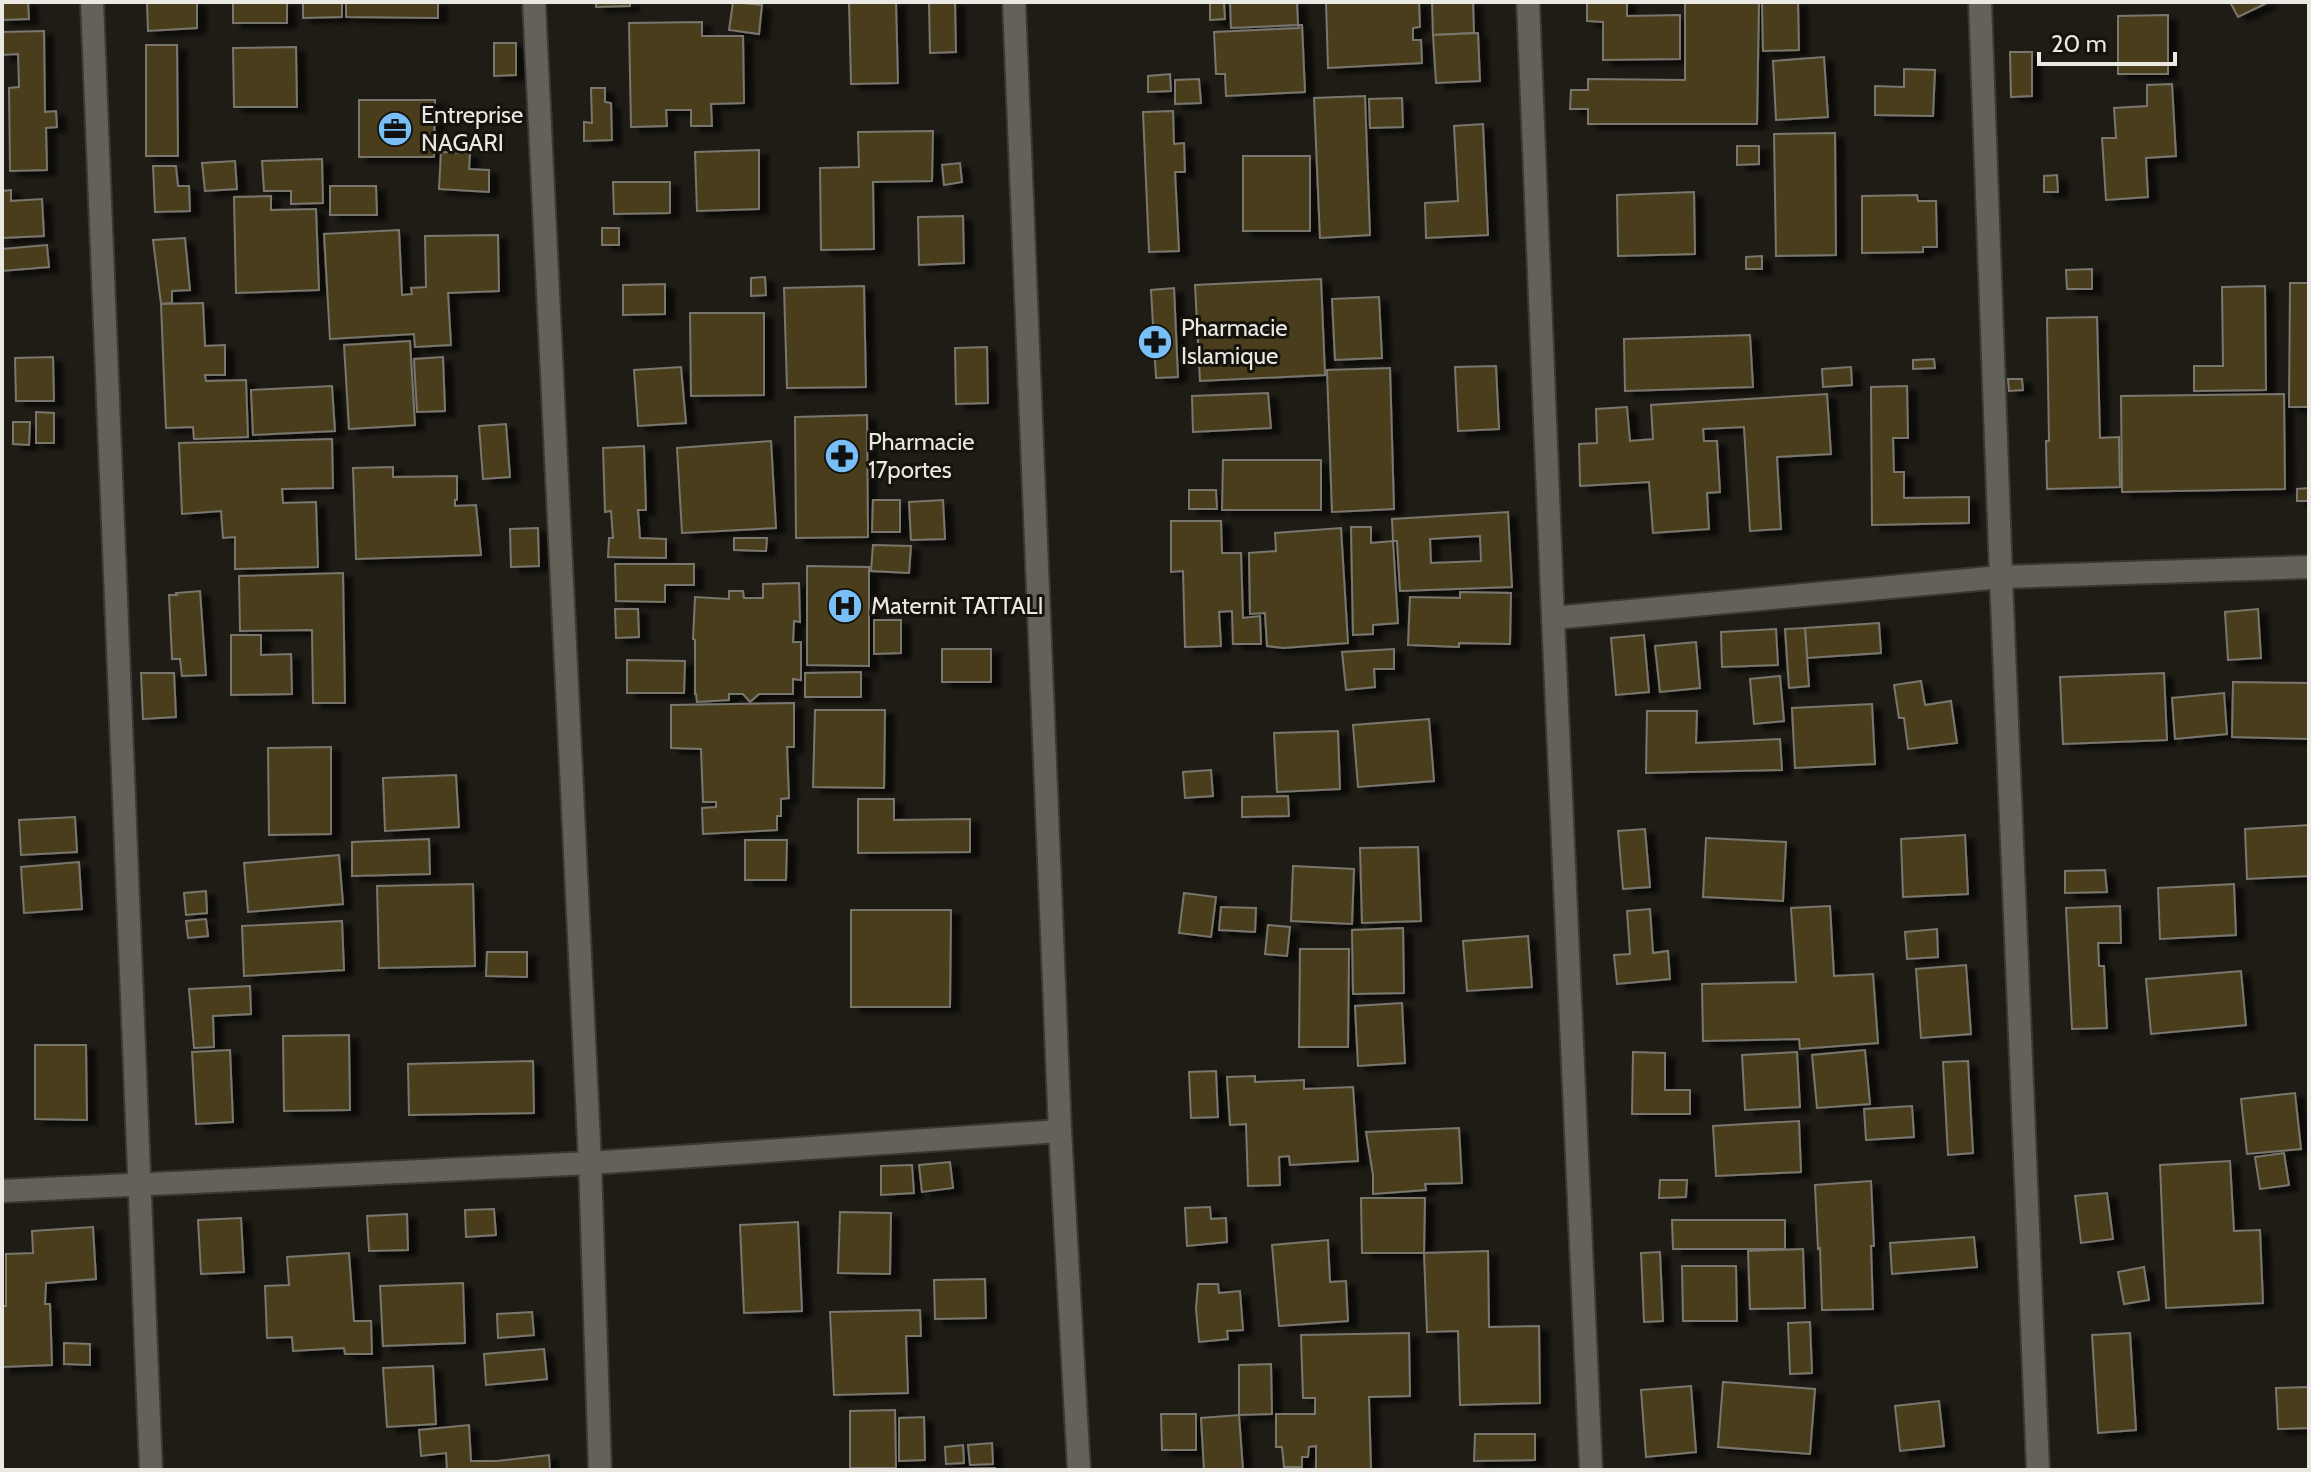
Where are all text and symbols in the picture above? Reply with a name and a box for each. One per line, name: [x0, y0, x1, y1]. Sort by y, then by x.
scale bar: [2039, 16, 2175, 66]
text: 20 m: [2051, 29, 2107, 58]
place label: Entreprise NAGARI: [421, 100, 523, 157]
office icon: Entreprise NAGARI: [376, 110, 414, 148]
place label: Pharmacie Islamique: [1181, 313, 1288, 370]
pharmacy icon: Pharmacie Islamique: [1136, 323, 1174, 361]
place label: Pharmacie 17portes: [868, 427, 975, 484]
pharmacy icon: Pharmacie 17portes: [823, 437, 861, 475]
hospital icon: Maternit TATTALI: [826, 587, 864, 625]
place label: Maternit TATTALI: [871, 591, 1044, 620]

